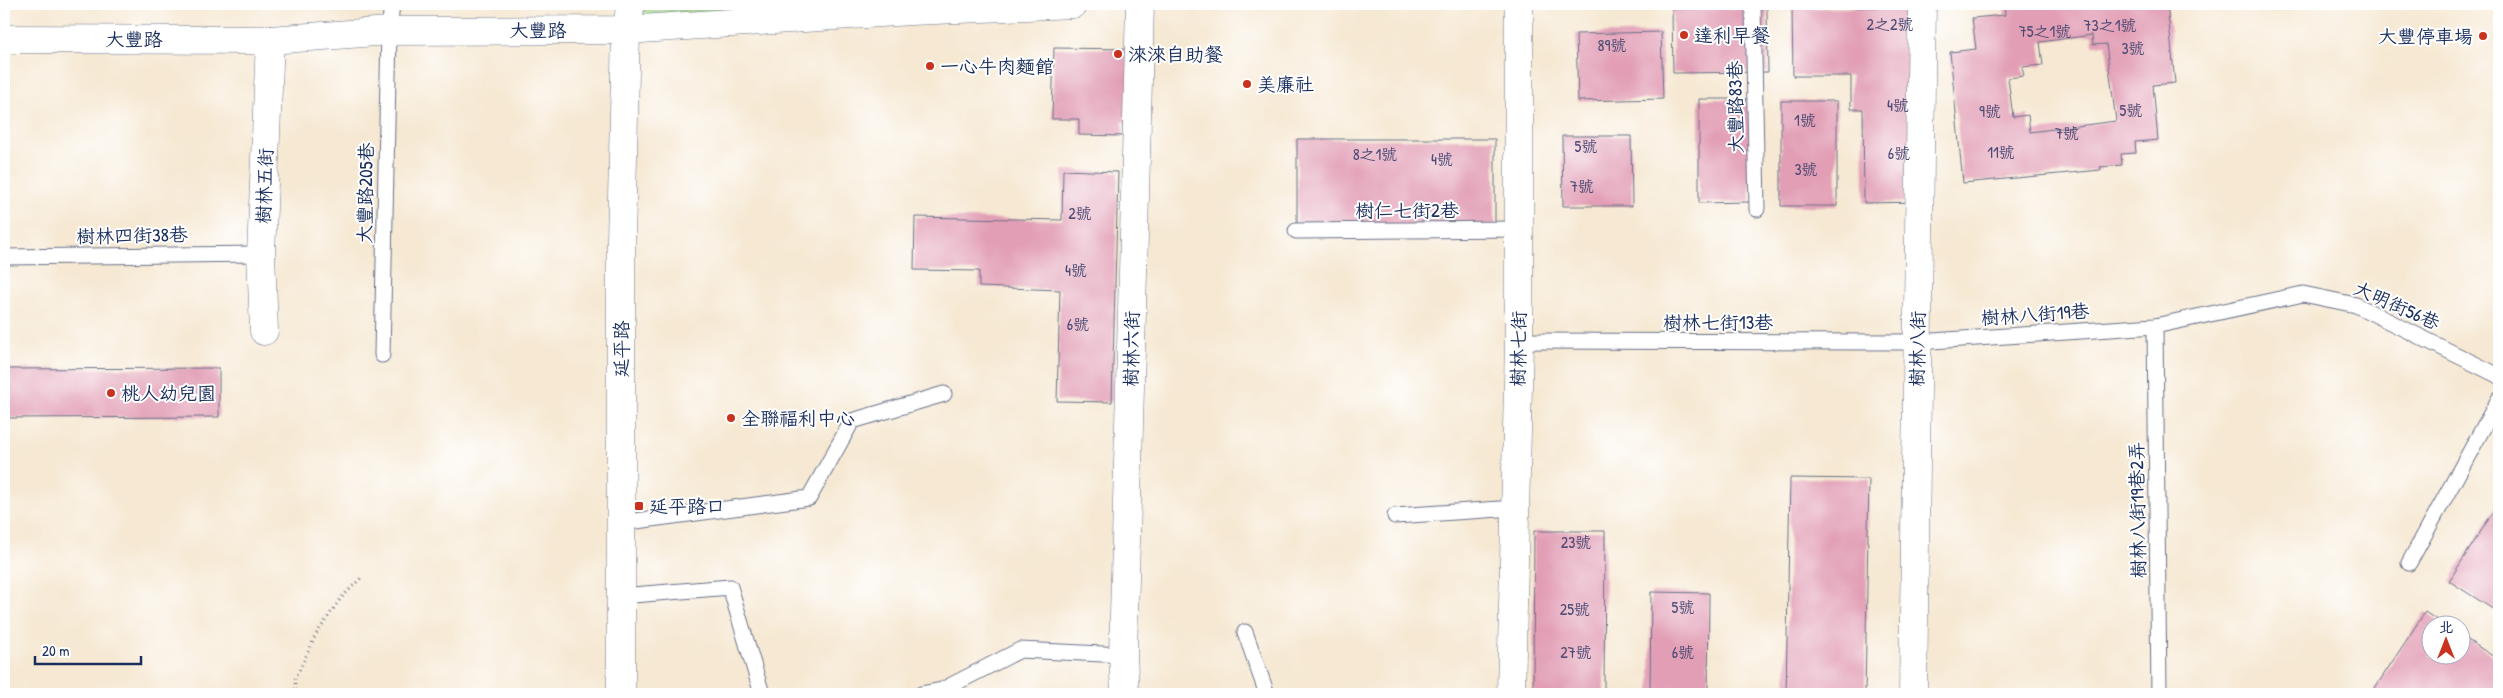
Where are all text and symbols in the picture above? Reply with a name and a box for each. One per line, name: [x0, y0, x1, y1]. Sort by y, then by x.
house number: 2之2號: [1867, 13, 1913, 35]
house number: 73之1號: [2084, 14, 2136, 36]
street label: 大豐路: [509, 17, 567, 43]
house number: 75之1號: [2019, 20, 2071, 42]
place label: 達利早餐: [1694, 22, 1770, 48]
place label: 大豐停車場: [2378, 23, 2473, 49]
street label: 大豐路: [105, 26, 163, 52]
marker: 達利早餐: [1678, 29, 1690, 41]
marker: 大豐停車場: [2477, 30, 2489, 42]
house number: 89號: [1598, 34, 1626, 56]
house number: 3號: [2121, 37, 2145, 59]
place label: 淶淶自助餐: [1128, 41, 1223, 67]
marker: 淶淶自助餐: [1112, 48, 1124, 60]
place label: 一心牛肉麵館: [940, 53, 1054, 79]
marker: 一心牛肉麵館: [924, 60, 936, 72]
street label: 大豐路83巷: [1721, 60, 1749, 154]
place label: 美廉社: [1257, 71, 1314, 97]
marker: 美廉社: [1241, 78, 1253, 90]
house number: 4號: [1887, 94, 1909, 116]
house number: 5號: [2120, 99, 2142, 121]
house number: 9號: [1979, 100, 2001, 122]
house number: 1號: [1794, 109, 1816, 131]
house number: 7號: [2055, 122, 2079, 144]
house number: 5號: [1575, 135, 1597, 157]
house number: 11號: [1987, 141, 2015, 163]
street label: 大豐路205巷: [351, 142, 379, 244]
house number: 6號: [1888, 142, 1910, 164]
house number: 8之1號: [1353, 143, 1397, 165]
street label: 樹林五街: [250, 148, 278, 224]
house number: 4號: [1431, 148, 1453, 170]
house number: 3號: [1794, 158, 1818, 180]
house number: 7號: [1570, 175, 1594, 197]
street label: 樹仁七街2巷: [1355, 197, 1459, 223]
house number: 2號: [1068, 202, 1092, 224]
street label: 樹林四街38巷: [76, 221, 188, 249]
house number: 4號: [1065, 259, 1087, 281]
street label: 大明街56巷: [2350, 274, 2444, 336]
street label: 樹林八街19巷: [1980, 297, 2090, 331]
street label: 樹林七街13巷: [1663, 309, 1773, 335]
street label: 樹林六街: [1117, 311, 1145, 387]
street label: 樹林七街: [1504, 311, 1532, 387]
street label: 樹林八街: [1903, 311, 1931, 387]
house number: 6號: [1067, 313, 1089, 335]
street label: 延平路: [608, 320, 634, 378]
place label: 桃人幼兒園: [121, 380, 216, 406]
marker: 桃人幼兒園: [105, 387, 117, 399]
place label: 全聯福利中心: [741, 405, 855, 431]
marker: 全聯福利中心: [725, 412, 737, 424]
street label: 樹林八街19巷2弄: [2123, 441, 2151, 579]
place label: 延平路口: [649, 493, 725, 519]
marker: 延平路口: [633, 500, 645, 512]
house number: 23號: [1561, 531, 1591, 553]
house number: 5號: [1672, 596, 1694, 618]
house number: 25號: [1560, 598, 1590, 620]
north arrow: [2420, 616, 2470, 666]
text: 北: [2439, 617, 2453, 636]
scale bar: [35, 633, 141, 665]
text: 20 m: [42, 640, 69, 661]
house number: 27號: [1560, 641, 1592, 663]
house number: 6號: [1672, 641, 1694, 663]

